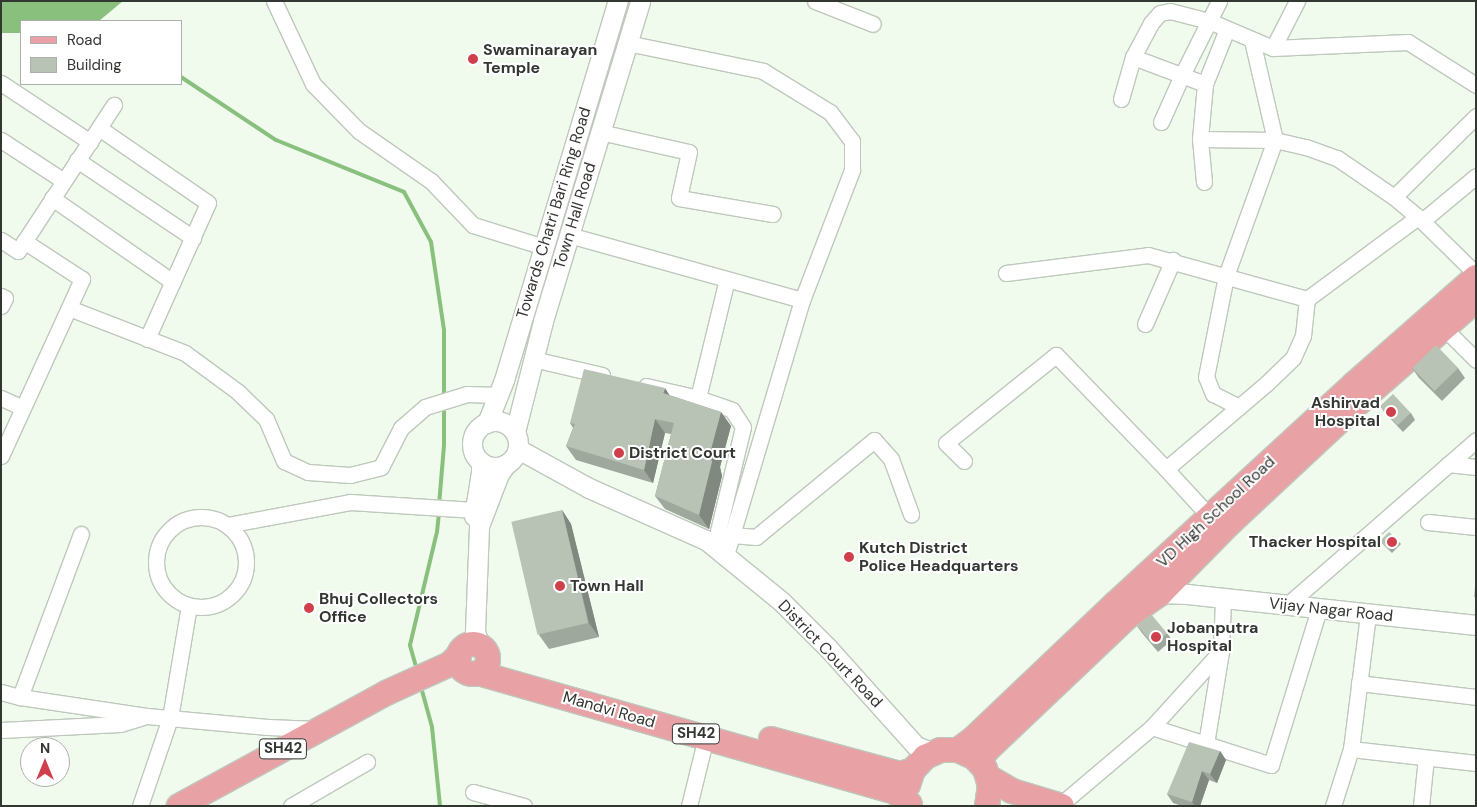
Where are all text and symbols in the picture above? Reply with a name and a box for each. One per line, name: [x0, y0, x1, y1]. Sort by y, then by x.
legend: [20, 20, 182, 85]
text: Road: [67, 30, 102, 50]
place label: Swaminarayan Temple: [483, 40, 597, 78]
marker: Swaminarayan Temple: [467, 53, 479, 65]
text: Building: [67, 55, 122, 75]
street label: Towards Chatri Bari Ring Road: [513, 105, 595, 321]
street label: Town Hall Road: [550, 160, 600, 272]
place label: Ashirvad Hospital: [1311, 393, 1380, 431]
marker: Ashirvad Hospital: [1384, 405, 1398, 419]
place label: District Court: [629, 443, 736, 463]
marker: District Court: [613, 447, 625, 459]
street label: VD High School Road: [1153, 452, 1279, 572]
place label: Thacker Hospital: [1249, 532, 1381, 552]
marker: Thacker Hospital: [1385, 535, 1399, 549]
place label: Kutch District Police Headquarters: [859, 538, 1019, 576]
marker: Kutch District Police Headquarters: [843, 551, 855, 563]
place label: Town Hall: [570, 576, 644, 596]
marker: Town Hall: [554, 580, 566, 592]
place label: Bhuj Collectors Office: [319, 589, 438, 627]
street label: Vijay Nagar Road: [1268, 594, 1394, 626]
street label: District Court Road: [774, 596, 886, 712]
marker: Bhuj Collectors Office: [303, 602, 315, 614]
place label: Jobanputra Hospital: [1167, 618, 1258, 656]
marker: Jobanputra Hospital: [1149, 630, 1163, 644]
street label: Mandvi Road: [561, 688, 657, 732]
road number: SH42: [671, 722, 721, 746]
road number: SH42: [258, 736, 308, 762]
north arrow: [20, 737, 70, 787]
text: N: [40, 739, 50, 757]

